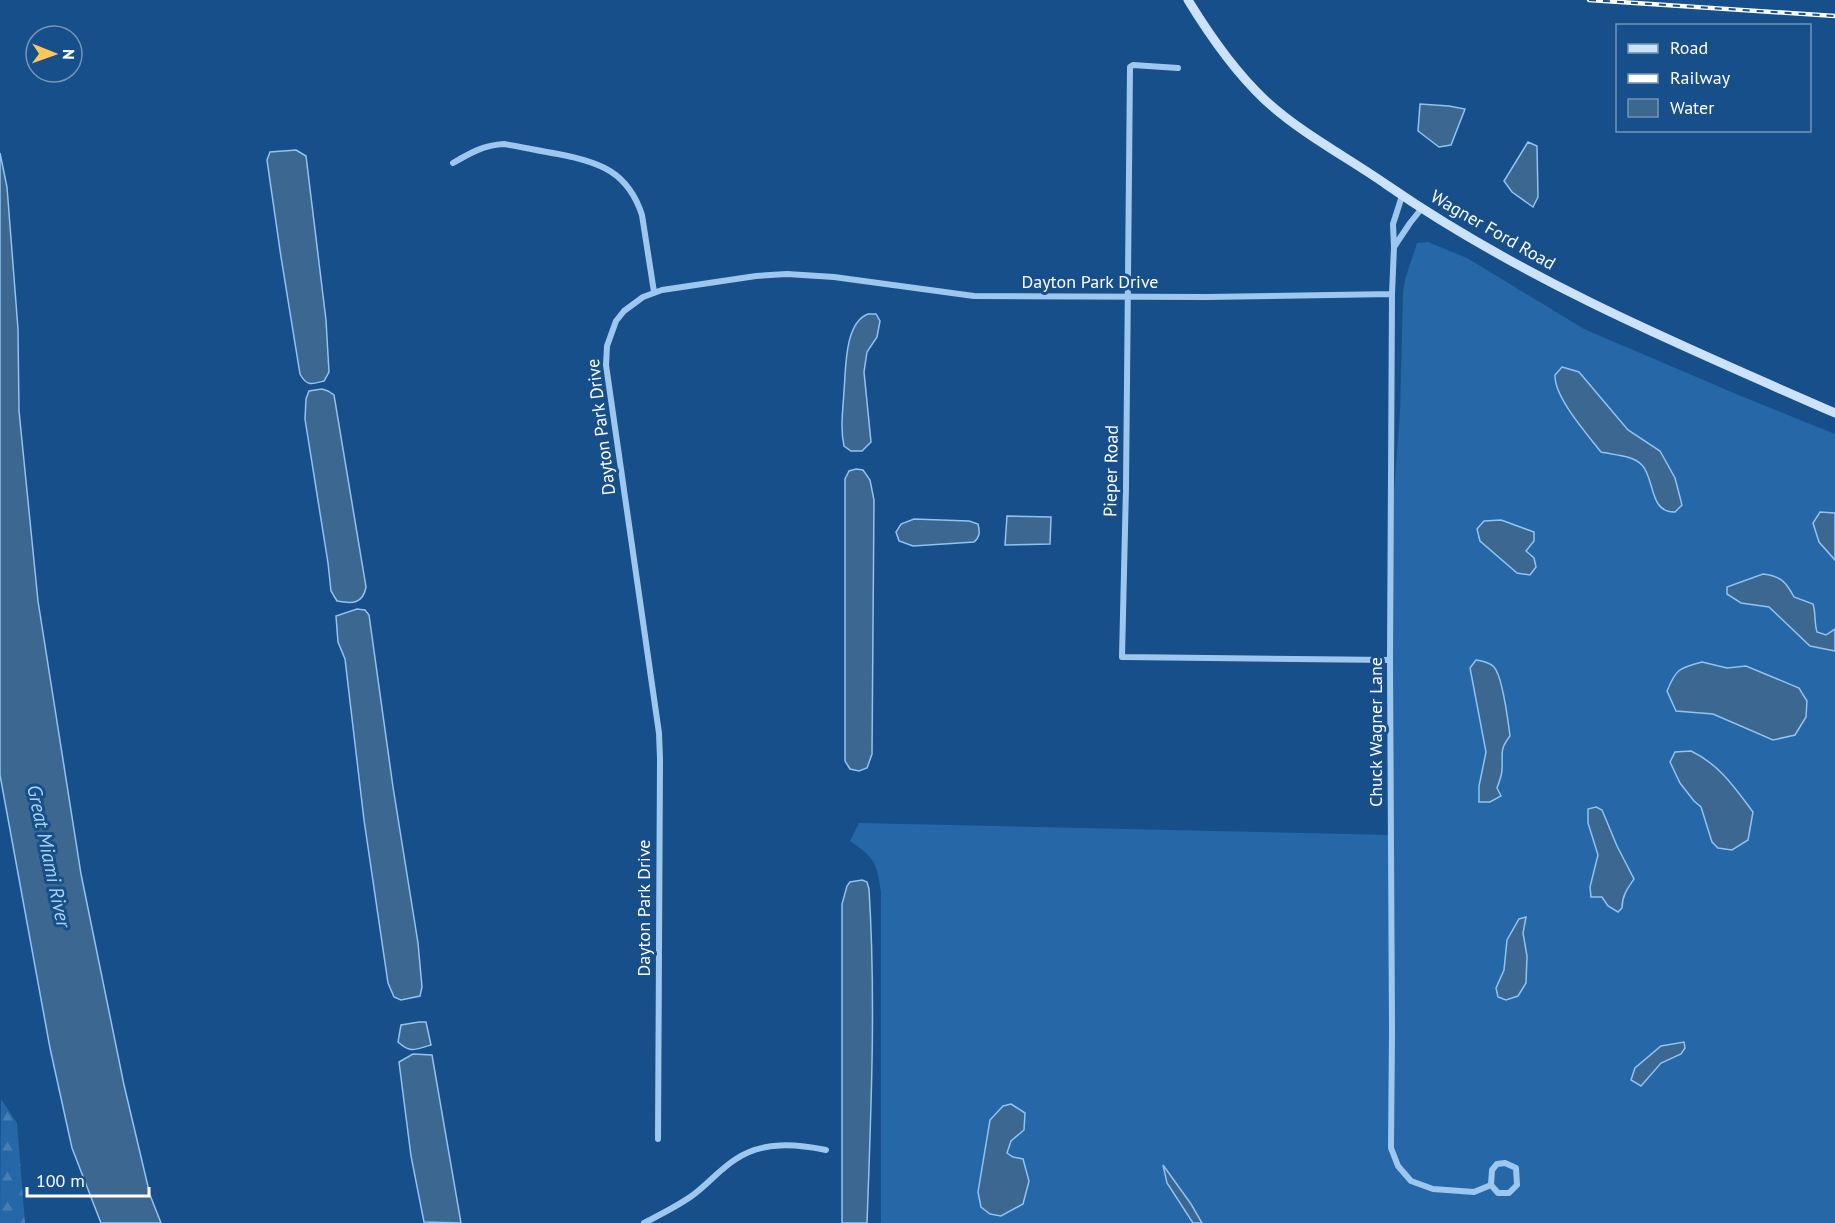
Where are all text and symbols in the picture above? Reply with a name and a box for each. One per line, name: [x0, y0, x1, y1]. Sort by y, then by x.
north arrow: [24, 24, 84, 84]
legend: [1616, 24, 1811, 132]
text: Road: [1670, 36, 1708, 59]
text: N: [59, 49, 79, 60]
text: Railway: [1670, 66, 1731, 89]
text: Water: [1670, 96, 1714, 119]
street label: Wagner Ford Road: [1427, 185, 1560, 275]
street label: Dayton Park Drive: [1022, 270, 1159, 293]
street label: Dayton Park Drive: [581, 358, 620, 496]
street label: Pieper Road: [1098, 425, 1123, 517]
street label: Chuck Wagner Lane: [1364, 657, 1387, 807]
water label: Great Miami River: [21, 782, 77, 931]
street label: Dayton Park Drive: [632, 840, 655, 977]
scale bar: [27, 1160, 148, 1198]
text: 100 m: [36, 1169, 85, 1192]

